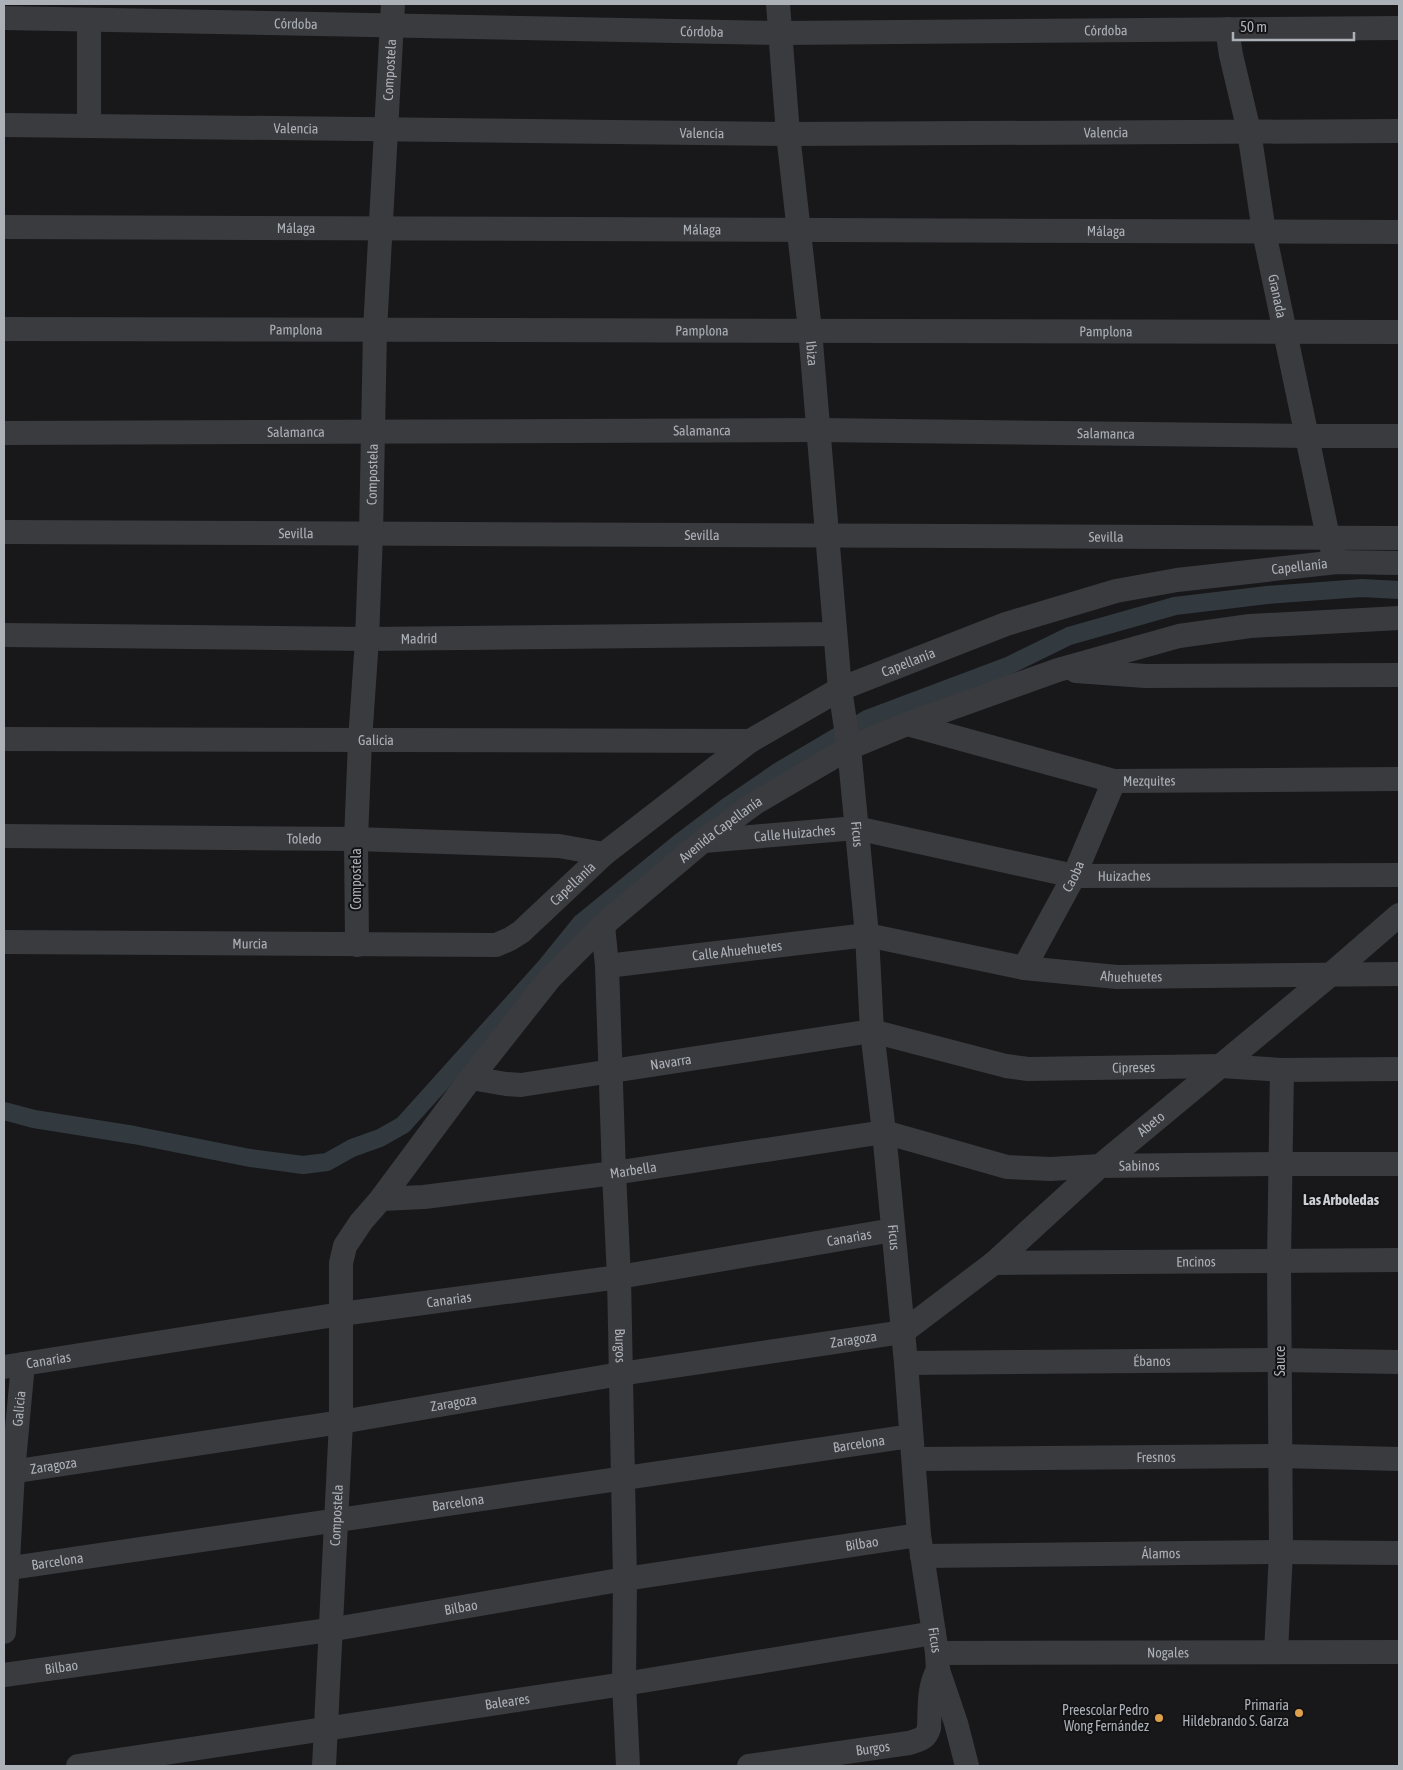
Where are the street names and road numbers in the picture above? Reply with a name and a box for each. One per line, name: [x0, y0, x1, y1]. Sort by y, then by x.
street label: Córdoba: [274, 15, 318, 32]
street label: Córdoba: [1084, 22, 1128, 39]
street label: Córdoba: [680, 23, 724, 40]
street label: Compostela: [380, 39, 399, 101]
street label: Valencia: [274, 120, 318, 137]
street label: Valencia: [1084, 124, 1128, 141]
street label: Valencia: [680, 125, 724, 141]
street label: Málaga: [277, 220, 315, 236]
street label: Málaga: [683, 221, 721, 238]
street label: Málaga: [1087, 223, 1125, 239]
street label: Granada: [1265, 273, 1290, 319]
street label: Pamplona: [269, 322, 323, 338]
street label: Pamplona: [675, 322, 729, 339]
street label: Pamplona: [1079, 323, 1133, 339]
street label: Ibiza: [803, 340, 821, 366]
street label: Salamanca: [673, 422, 731, 439]
street label: Salamanca: [267, 424, 325, 440]
street label: Salamanca: [1077, 425, 1135, 442]
street label: Compostela: [364, 443, 381, 505]
street label: Sevilla: [278, 525, 314, 541]
street label: Sevilla: [684, 527, 720, 543]
street label: Sevilla: [1088, 529, 1124, 545]
street label: Capellanía: [1271, 555, 1328, 577]
street label: Madrid: [401, 630, 437, 647]
street label: Capellanía: [879, 645, 937, 680]
street label: Galicia: [358, 732, 394, 748]
street label: Mezquites: [1123, 773, 1176, 789]
street label: Avenida Capellanía: [676, 793, 765, 866]
street label: Ficus: [848, 820, 866, 848]
street label: Calle Huizaches: [753, 822, 836, 845]
street label: Toledo: [286, 830, 322, 847]
street label: Compostela: [348, 848, 364, 910]
street label: Capellanía: [547, 858, 599, 909]
street label: Caoba: [1059, 859, 1087, 895]
street label: Huizaches: [1098, 868, 1151, 884]
street label: Murcia: [232, 935, 268, 952]
street label: Calle Ahuehuetes: [691, 937, 783, 964]
street label: Ahuehuetes: [1100, 967, 1162, 985]
street label: Navarra: [649, 1051, 692, 1073]
street label: Cipreses: [1112, 1059, 1155, 1076]
street label: Abeto: [1134, 1108, 1168, 1140]
street label: Sabinos: [1119, 1157, 1160, 1174]
street label: Marbella: [609, 1159, 658, 1182]
street label: Ficus: [885, 1224, 903, 1251]
street label: Canarias: [826, 1226, 873, 1249]
street label: Encinos: [1176, 1253, 1216, 1270]
street label: Canarias: [426, 1289, 472, 1311]
street label: Burgos: [612, 1328, 629, 1363]
street label: Zaragoza: [829, 1328, 878, 1351]
street label: Sauce: [1272, 1346, 1288, 1376]
street label: Canarias: [25, 1349, 72, 1371]
street label: Ébanos: [1133, 1353, 1171, 1369]
street label: Galicia: [9, 1390, 28, 1427]
street label: Zaragoza: [429, 1391, 478, 1415]
street label: Barcelona: [832, 1432, 886, 1455]
street label: Fresnos: [1136, 1449, 1176, 1465]
street label: Zaragoza: [29, 1454, 78, 1477]
street label: Compostela: [327, 1484, 346, 1547]
street label: Barcelona: [431, 1491, 485, 1514]
street label: Bilbao: [844, 1533, 880, 1554]
street label: Álamos: [1142, 1545, 1180, 1562]
street label: Barcelona: [30, 1549, 84, 1573]
street label: Bilbao: [443, 1597, 479, 1618]
street label: Ficus: [925, 1626, 945, 1654]
street label: Nogales: [1147, 1644, 1189, 1661]
street label: Bilbao: [44, 1657, 79, 1677]
street label: Baleares: [484, 1690, 531, 1713]
street label: Burgos: [855, 1738, 891, 1759]

